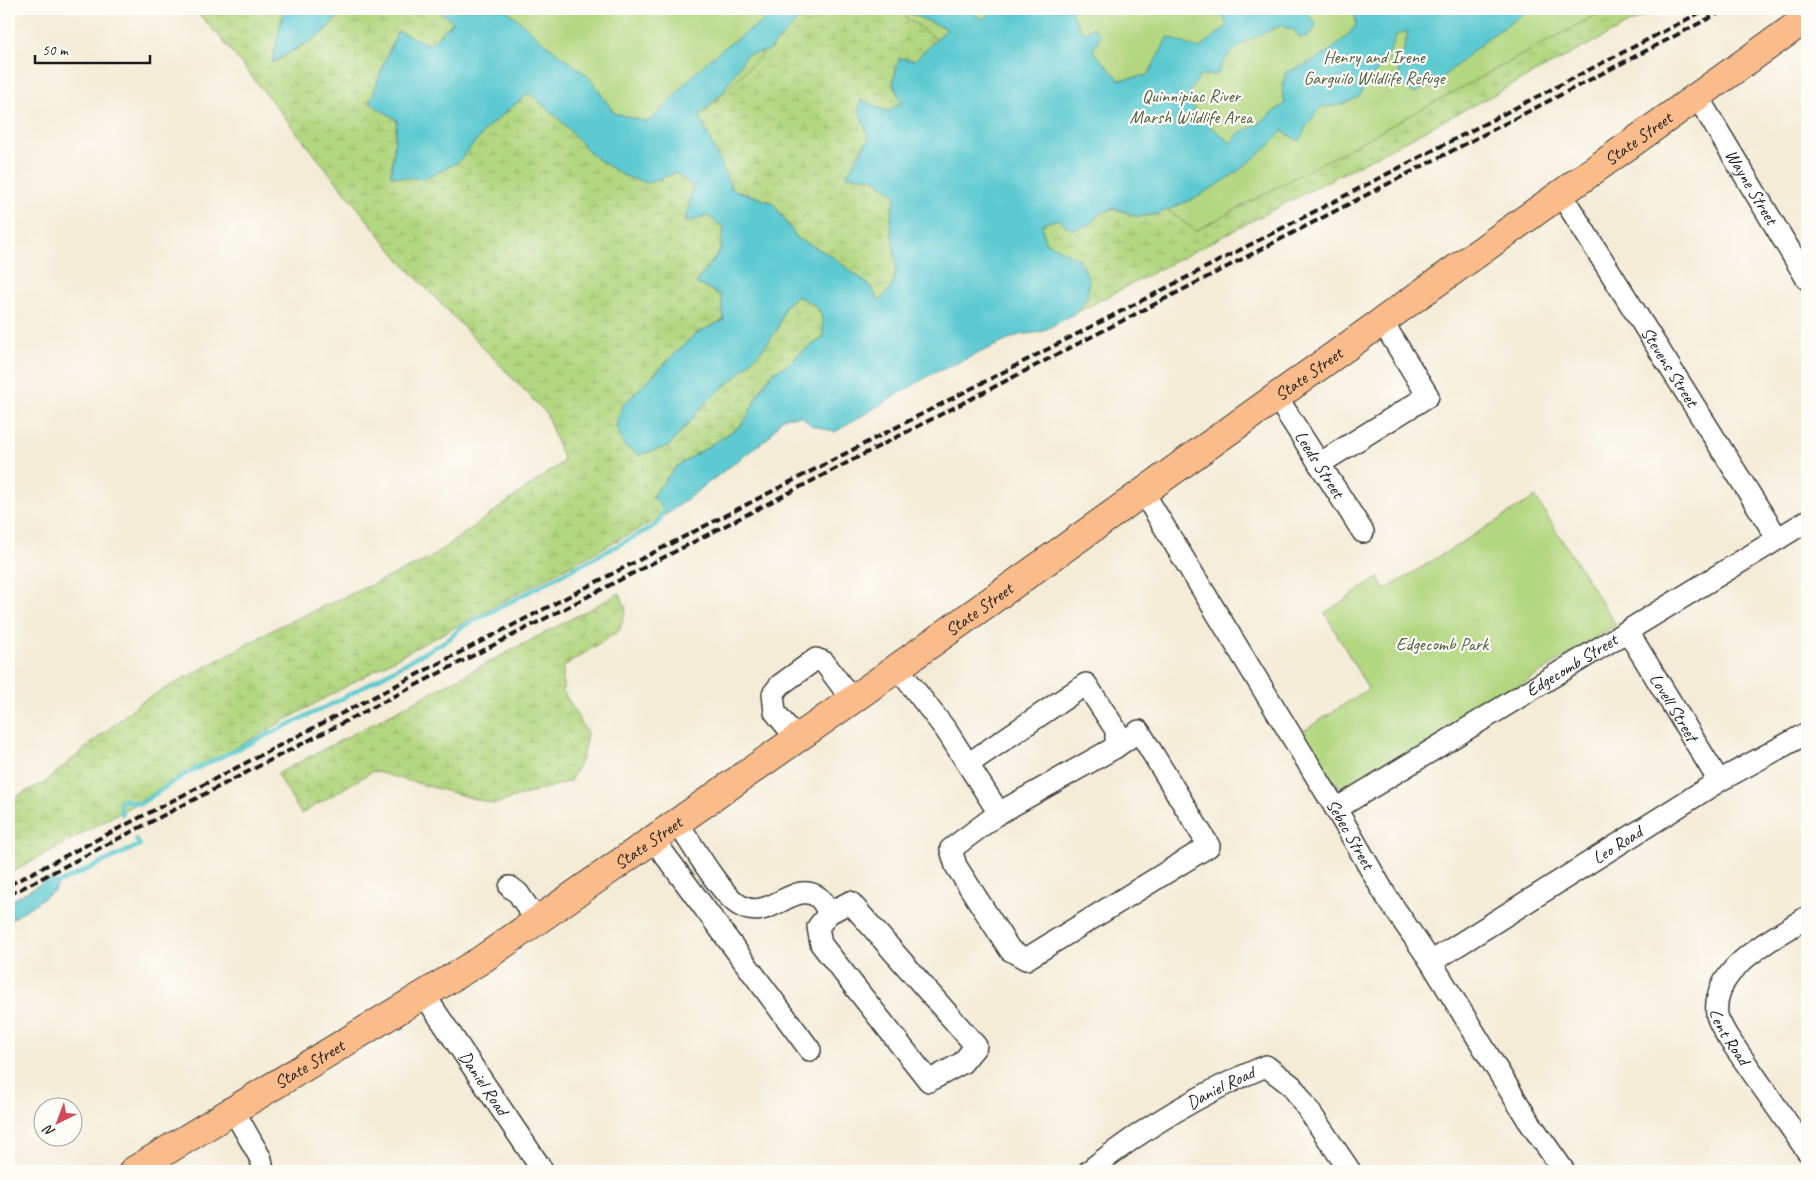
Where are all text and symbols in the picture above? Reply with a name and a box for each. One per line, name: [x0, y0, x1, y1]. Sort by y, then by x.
scale bar: [35, 32, 150, 64]
text: 50 m: [42, 41, 69, 60]
park label: Henry and Irene Garguilo Wildlife Refuge: [1303, 46, 1446, 89]
park label: Quinnipiac River Marsh Wildlife Area: [1129, 85, 1254, 128]
street label: State Street: [1600, 106, 1678, 170]
street label: Wayne Street: [1721, 145, 1784, 230]
street label: Stevens Street: [1636, 323, 1704, 412]
street label: State Street: [1270, 341, 1348, 406]
street label: Leeds Street: [1290, 426, 1350, 504]
street label: State Street: [941, 577, 1019, 641]
street label: Edgecomb Street: [1522, 628, 1623, 701]
park label: Edgecomb Park: [1396, 633, 1490, 655]
street label: Lovell Street: [1645, 669, 1705, 748]
street label: Sebec Street: [1321, 795, 1380, 875]
street label: State Street: [610, 810, 688, 874]
street label: Leo Road: [1588, 820, 1649, 869]
street label: Lent Road: [1706, 1008, 1757, 1072]
street label: State Street: [270, 1034, 350, 1094]
street label: Daniel Road: [454, 1047, 515, 1122]
street label: Daniel Road: [1182, 1060, 1260, 1114]
north arrow: [32, 1098, 82, 1148]
text: N: [39, 1121, 59, 1141]

